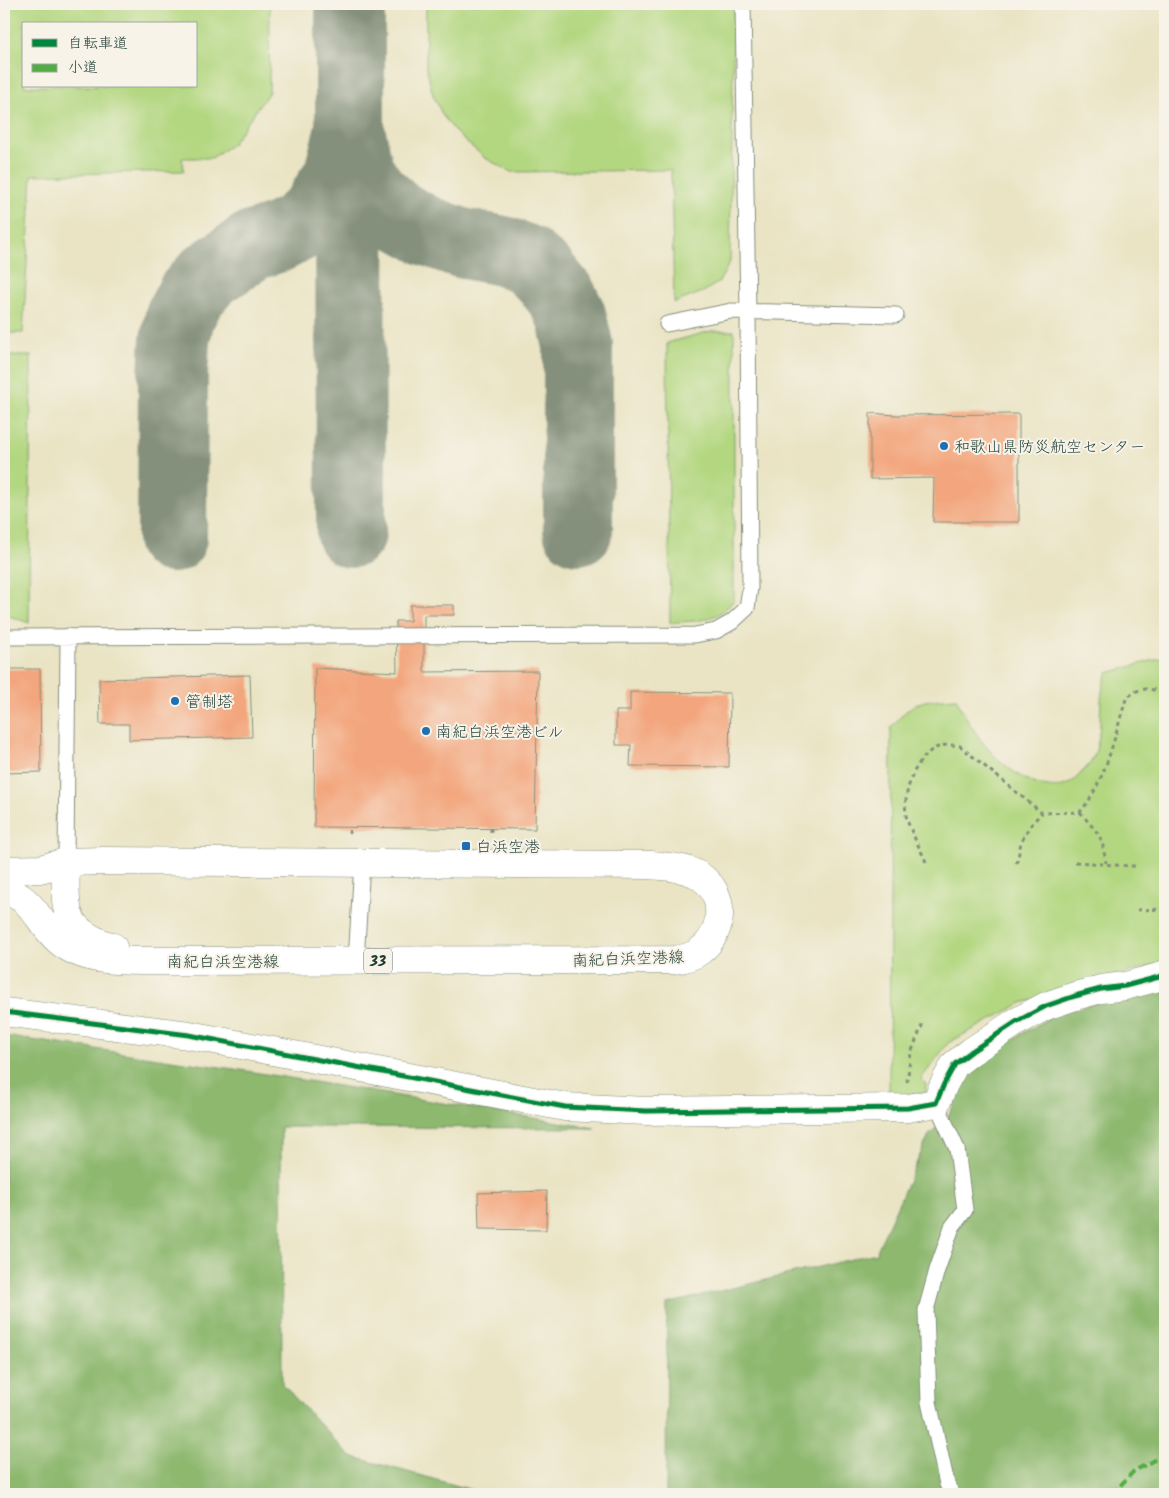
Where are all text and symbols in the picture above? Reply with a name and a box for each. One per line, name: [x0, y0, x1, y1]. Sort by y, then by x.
legend: [22, 22, 198, 88]
text: 自転車道: [68, 32, 128, 56]
text: 小道: [68, 56, 98, 80]
place label: 和歌山県防災航空センター: [954, 435, 1145, 460]
marker: 和歌山県防災航空センター: [938, 440, 950, 452]
place label: 管制塔: [185, 690, 233, 715]
marker: 管制塔: [169, 695, 181, 707]
place label: 南紀白浜空港ビル: [436, 720, 564, 745]
marker: 南紀白浜空港ビル: [420, 725, 432, 737]
place label: 白浜空港: [476, 835, 540, 860]
marker: 白浜空港: [460, 840, 472, 852]
street label: 南紀白浜空港線: [572, 945, 684, 974]
road number: 33: [364, 948, 392, 974]
street label: 南紀白浜空港線: [167, 950, 279, 975]

